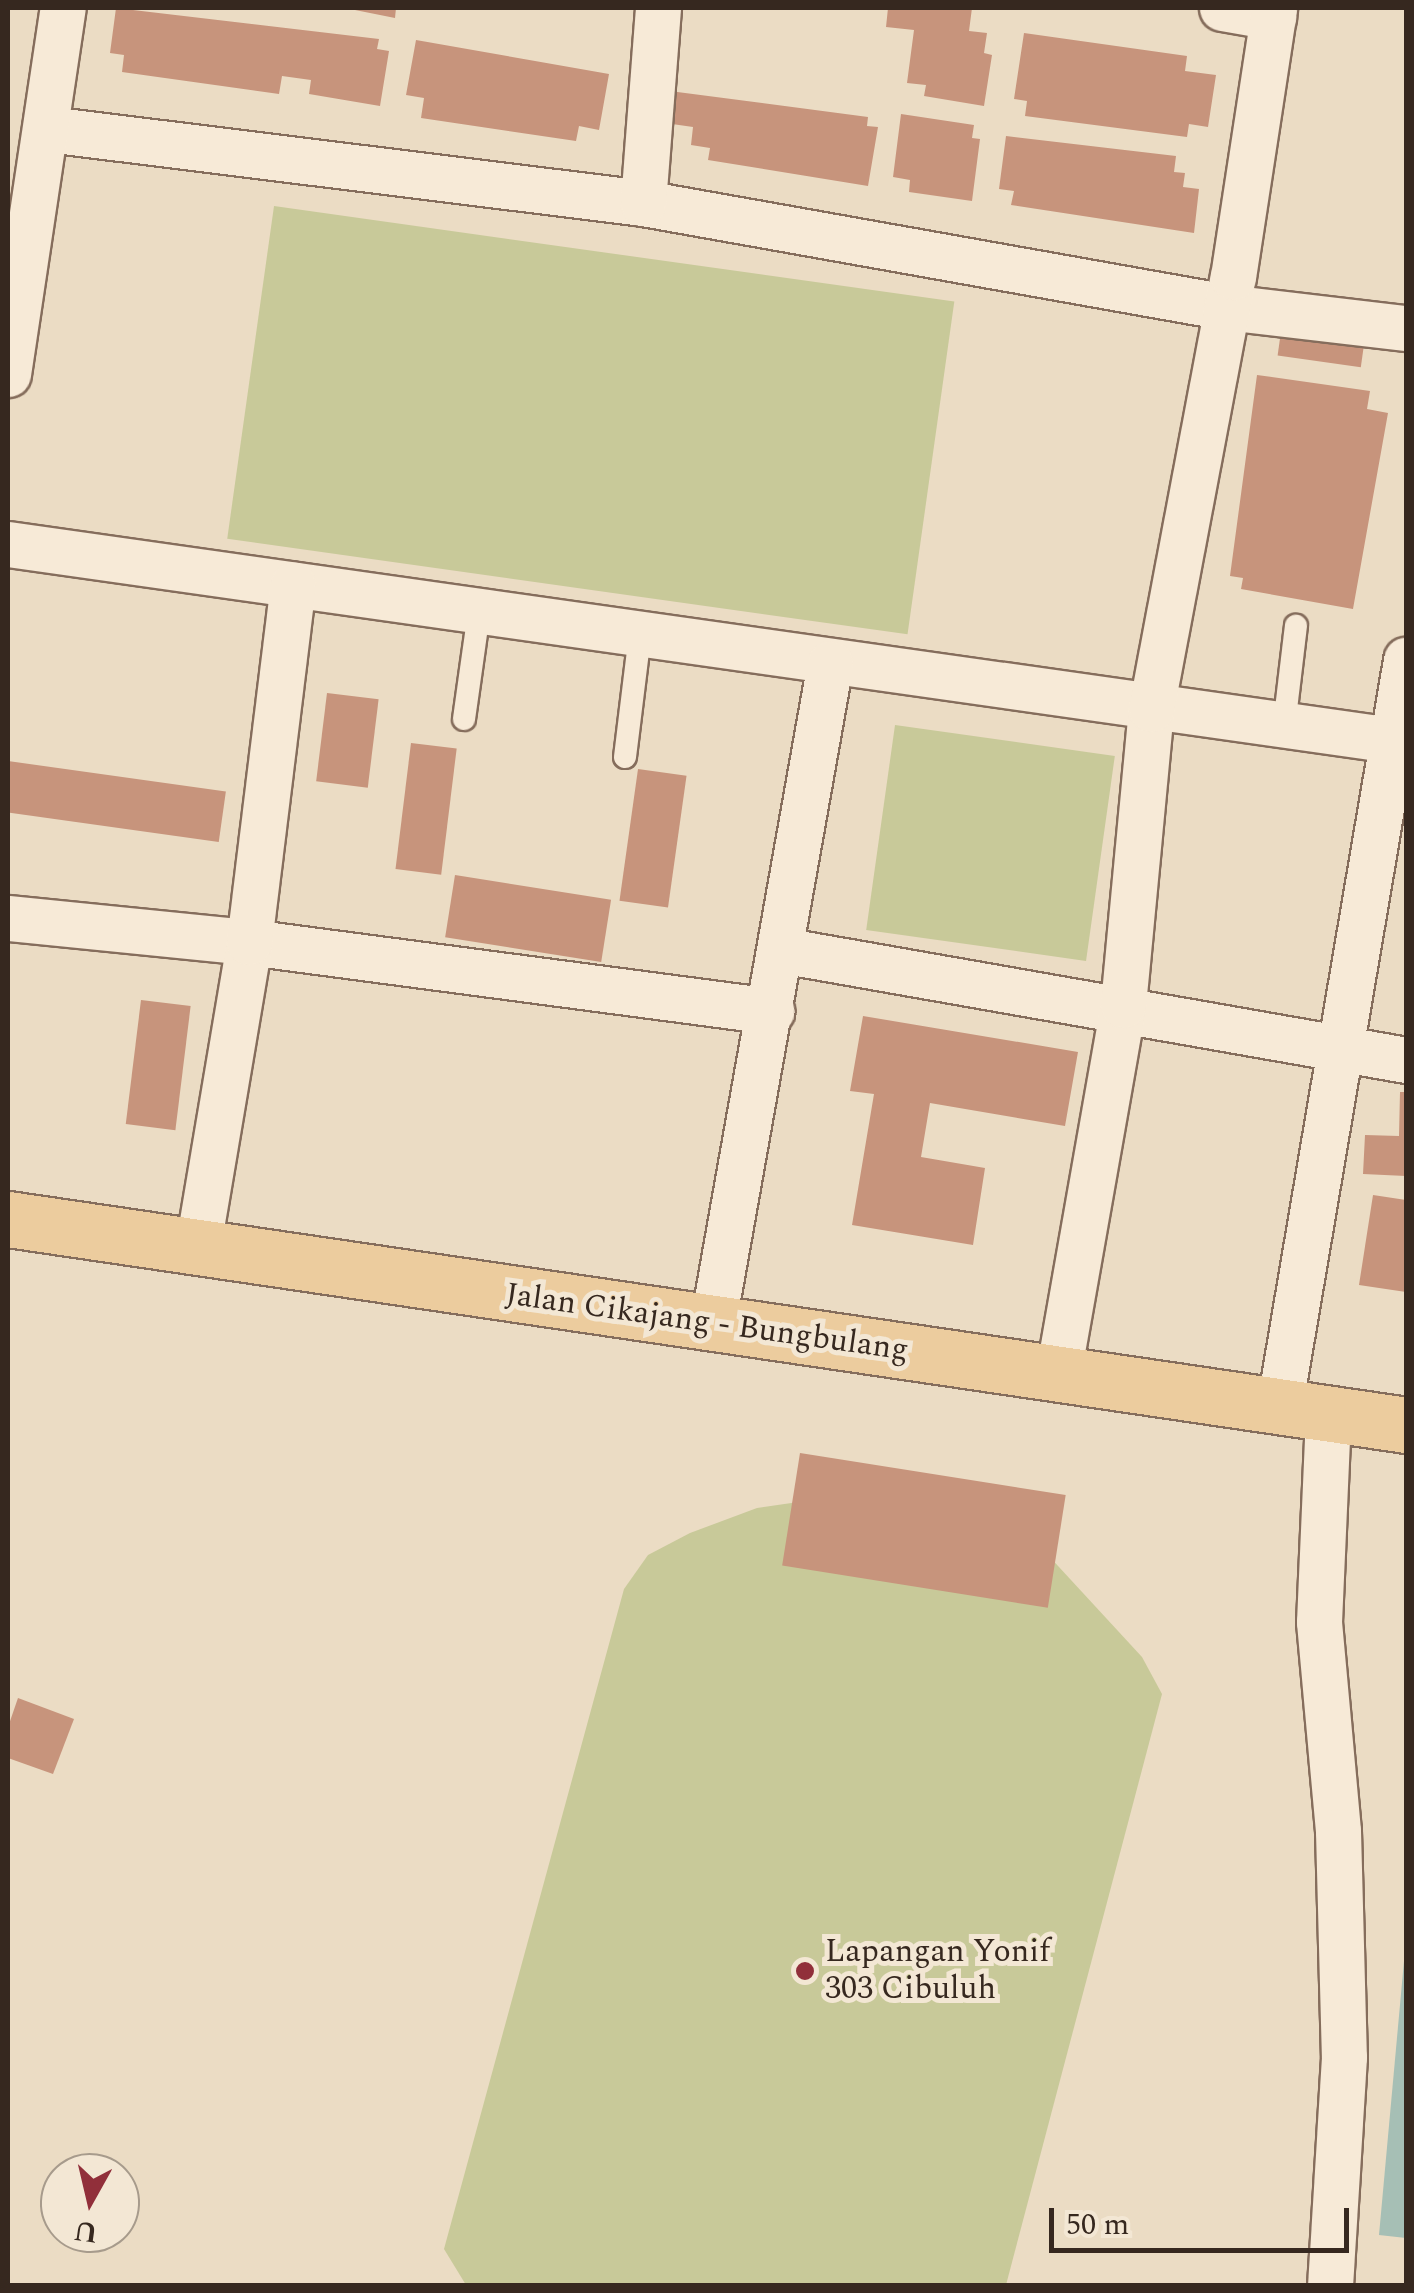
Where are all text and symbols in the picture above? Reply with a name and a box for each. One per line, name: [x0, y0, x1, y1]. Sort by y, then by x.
street label: Jalan Cikajang - Bungbulang: [503, 1276, 911, 1370]
place label: Lapangan Yonif 303 Cibuluh: [825, 1934, 1050, 2009]
marker: Lapangan Yonif 303 Cibuluh: [794, 1960, 816, 1982]
north arrow: [40, 2153, 140, 2253]
scale bar: [1054, 2188, 1354, 2250]
text: 50 m: [1066, 2202, 1129, 2248]
text: U: [71, 2208, 101, 2254]

